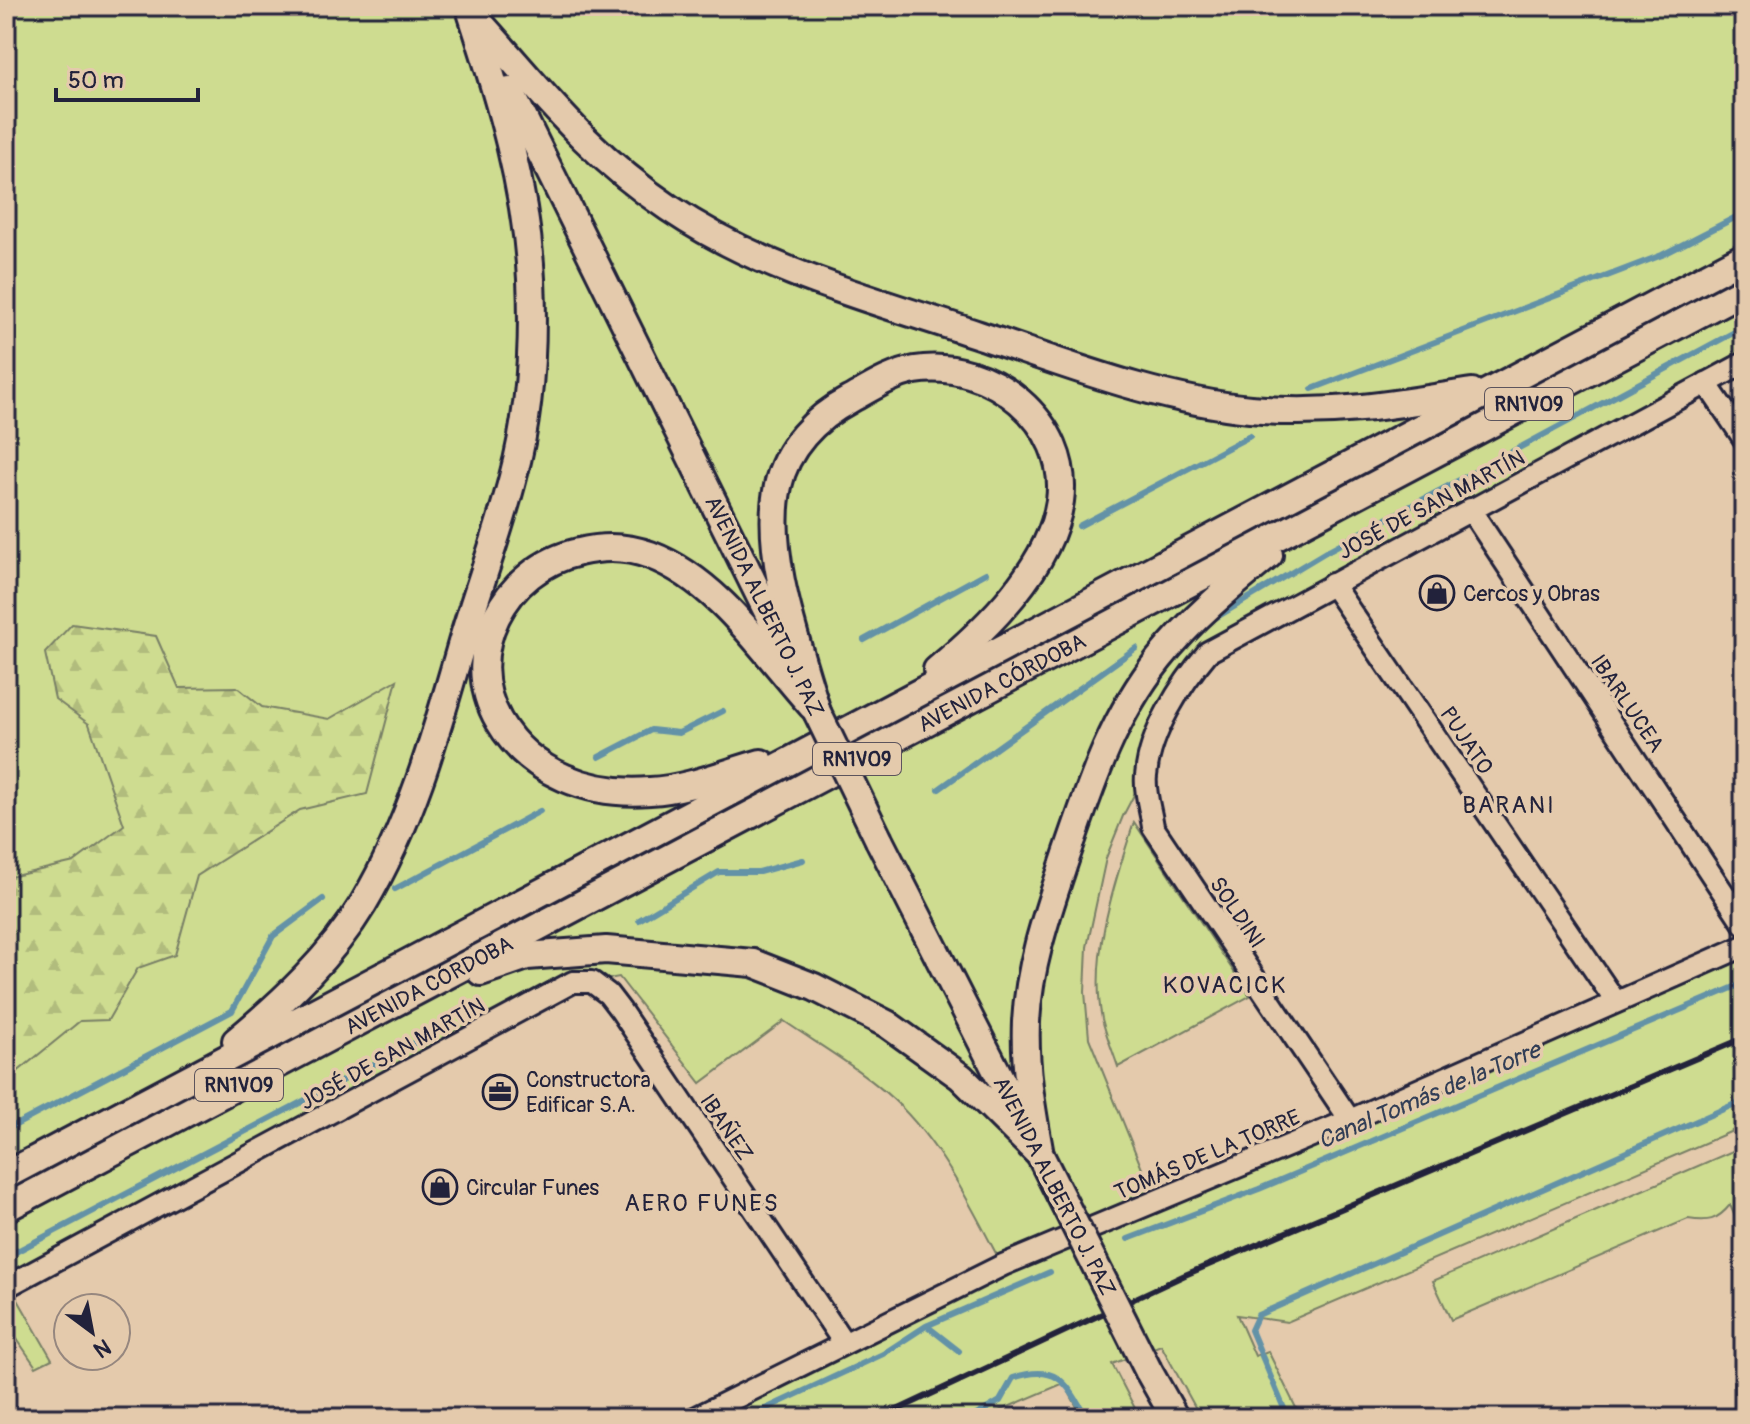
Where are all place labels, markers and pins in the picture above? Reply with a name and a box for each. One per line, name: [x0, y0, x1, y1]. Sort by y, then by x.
shop icon: Cercos y Obras: [1418, 574, 1456, 612]
place label: Cercos y Obras: [1463, 580, 1600, 608]
place label: Constructora Edificar S.A.: [526, 1066, 651, 1119]
office icon: Constructora Edificar S.A.: [481, 1073, 519, 1111]
shop icon: Circular Funes: [421, 1168, 459, 1206]
place label: Circular Funes: [466, 1174, 599, 1202]

